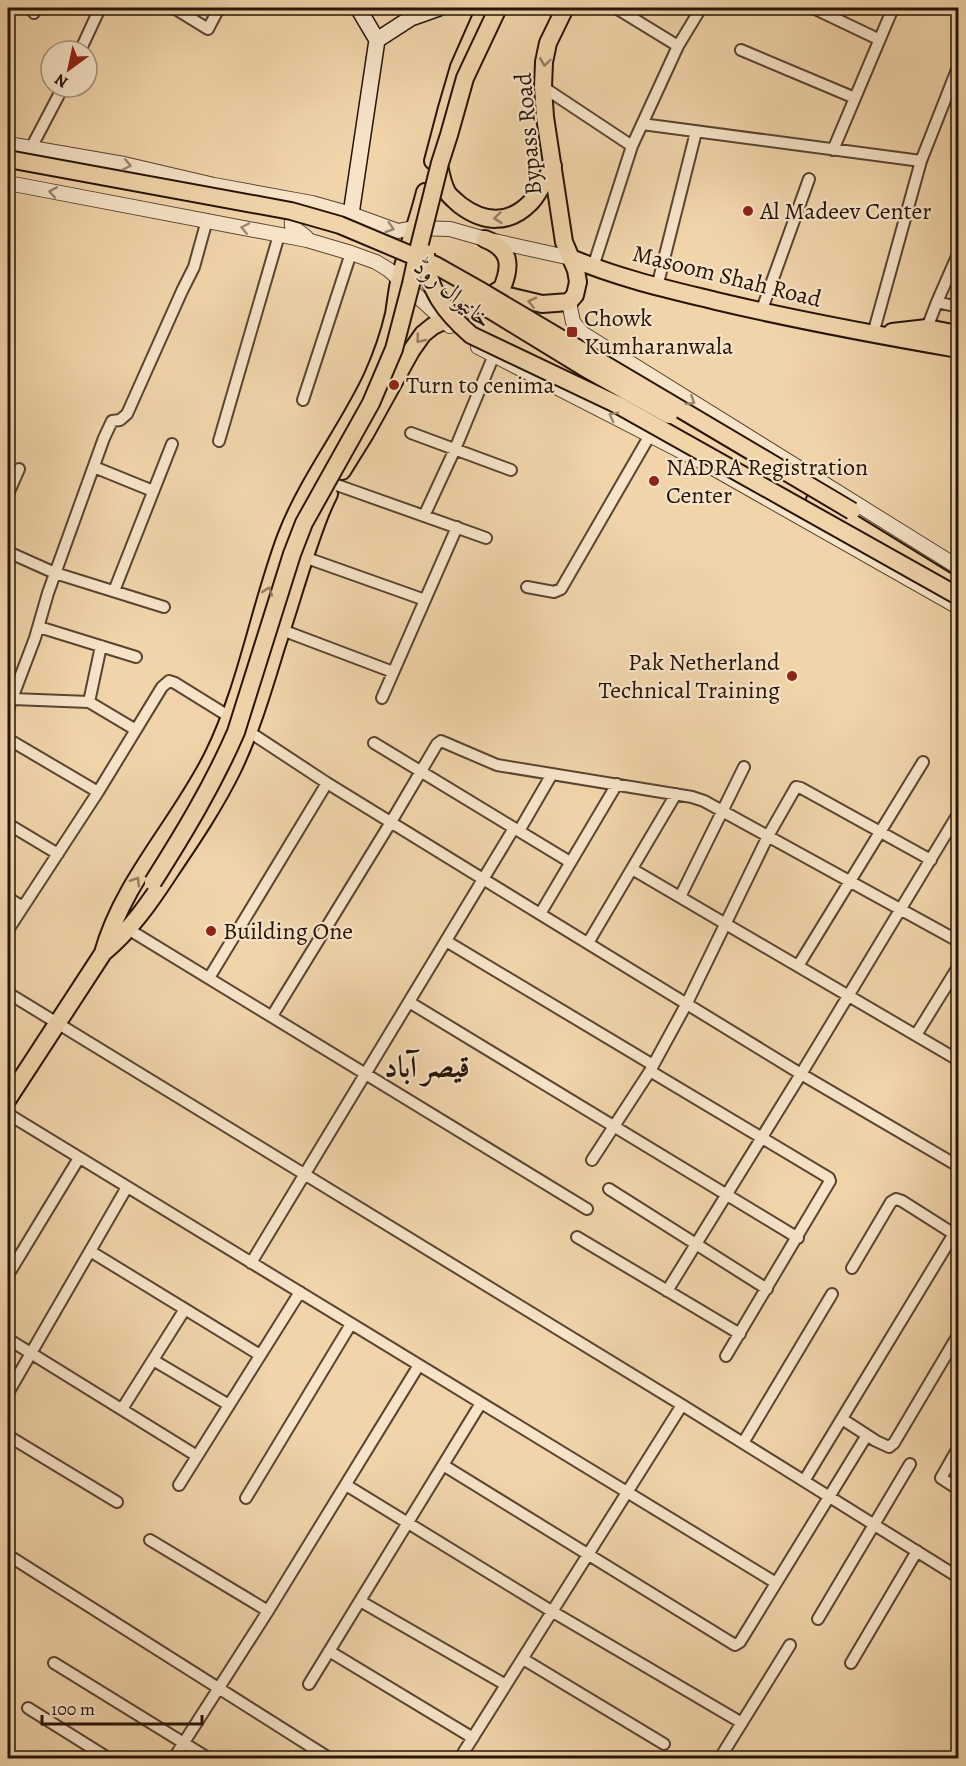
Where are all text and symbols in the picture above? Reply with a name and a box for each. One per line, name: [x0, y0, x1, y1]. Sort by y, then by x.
north arrow: [39, 39, 99, 99]
one-way arrow: [539, 57, 551, 66]
text: N: [50, 68, 72, 93]
street label: Bypass Road: [507, 71, 549, 196]
one-way arrow: [122, 158, 132, 171]
one-way arrow: [48, 186, 58, 199]
place label: Al Madeev Center: [759, 195, 932, 227]
marker: Al Madeev Center: [741, 204, 755, 218]
one-way arrow: [493, 211, 503, 224]
one-way arrow: [384, 221, 395, 233]
one-way arrow: [240, 222, 250, 235]
street label: Masoom Shah Road: [629, 237, 825, 315]
street label: خانیوال روڈ: [407, 251, 499, 335]
one-way arrow: [527, 296, 537, 309]
place label: Chowk Kumharanwala: [584, 302, 734, 362]
marker: Chowk Kumharanwala: [565, 325, 579, 339]
one-way arrow: [416, 332, 427, 343]
place label: Turn to cenima: [406, 369, 556, 401]
marker: Turn to cenima: [387, 378, 401, 392]
one-way arrow: [685, 393, 695, 405]
one-way arrow: [609, 412, 620, 424]
place label: NADRA Registration Center: [666, 451, 868, 511]
marker: NADRA Registration Center: [647, 474, 661, 488]
one-way arrow: [260, 586, 273, 597]
place label: Pak Netherland Technical Training: [599, 646, 780, 706]
marker: Pak Netherland Technical Training: [785, 669, 799, 683]
one-way arrow: [129, 877, 141, 887]
place label: Building One: [223, 915, 353, 947]
marker: Building One: [204, 924, 218, 938]
district label: قیصر آباد: [384, 1047, 470, 1087]
scale bar: [42, 1688, 202, 1726]
text: 100 m: [51, 1697, 95, 1721]

